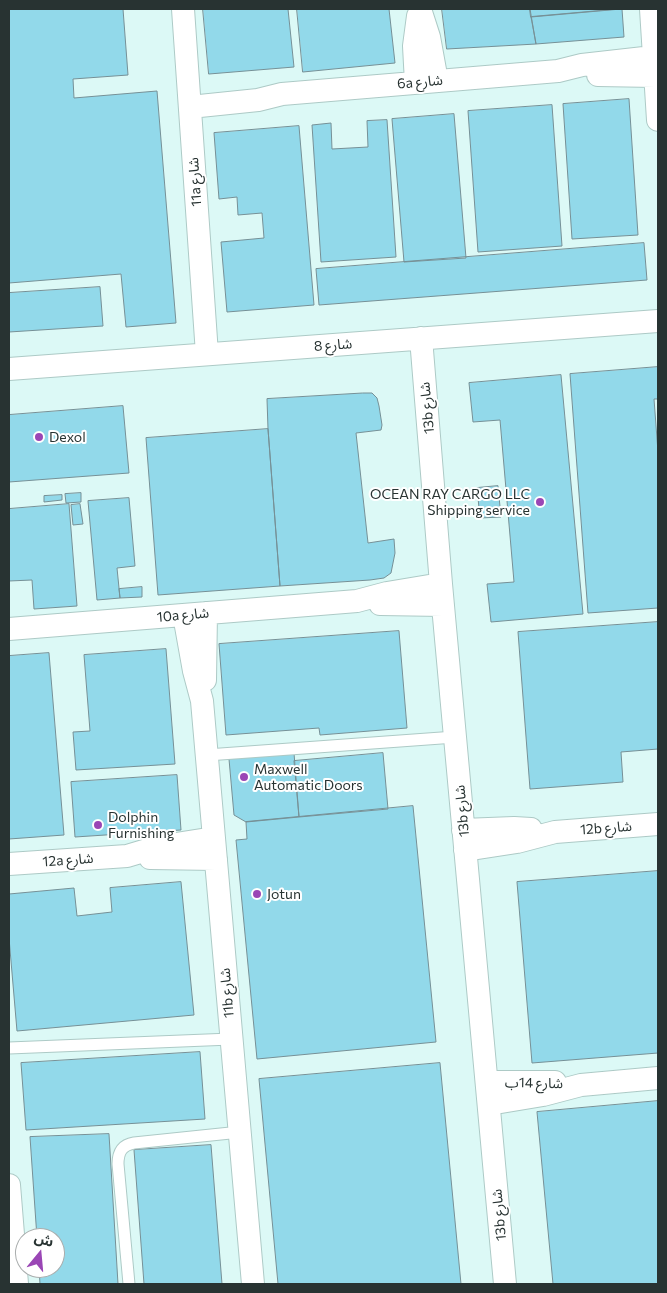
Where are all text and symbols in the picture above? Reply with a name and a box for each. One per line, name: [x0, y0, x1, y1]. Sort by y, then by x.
street label: 6a شارع: [396, 72, 444, 92]
street label: 11a شارع: [185, 157, 205, 207]
street label: شارع 8: [313, 335, 353, 355]
street label: 13b شارع: [416, 381, 438, 435]
place label: Dexol: [49, 429, 86, 445]
marker: Dexol: [33, 431, 45, 443]
place label: OCEAN RAY CARGO LLC Shipping service: [370, 486, 530, 518]
marker: OCEAN RAY CARGO LLC Shipping service: [534, 496, 546, 508]
street label: 10a شارع: [156, 604, 210, 626]
place label: Maxwell Automatic Doors: [254, 761, 363, 794]
marker: Maxwell Automatic Doors: [238, 771, 250, 783]
street label: 13b شارع: [451, 784, 473, 838]
place label: Dolphin Furnishing: [108, 809, 174, 842]
street label: 12b شارع: [579, 818, 633, 838]
marker: Dolphin Furnishing: [92, 819, 104, 831]
street label: 12a شارع: [42, 850, 94, 870]
place label: Jotun: [267, 886, 301, 902]
marker: Jotun: [251, 888, 263, 900]
street label: 11b شارع: [216, 967, 238, 1019]
street label: شارع 14ب: [505, 1074, 563, 1092]
street label: 13b شارع: [488, 1188, 510, 1242]
north arrow: [15, 1228, 65, 1278]
text: ش: [33, 1228, 56, 1250]

